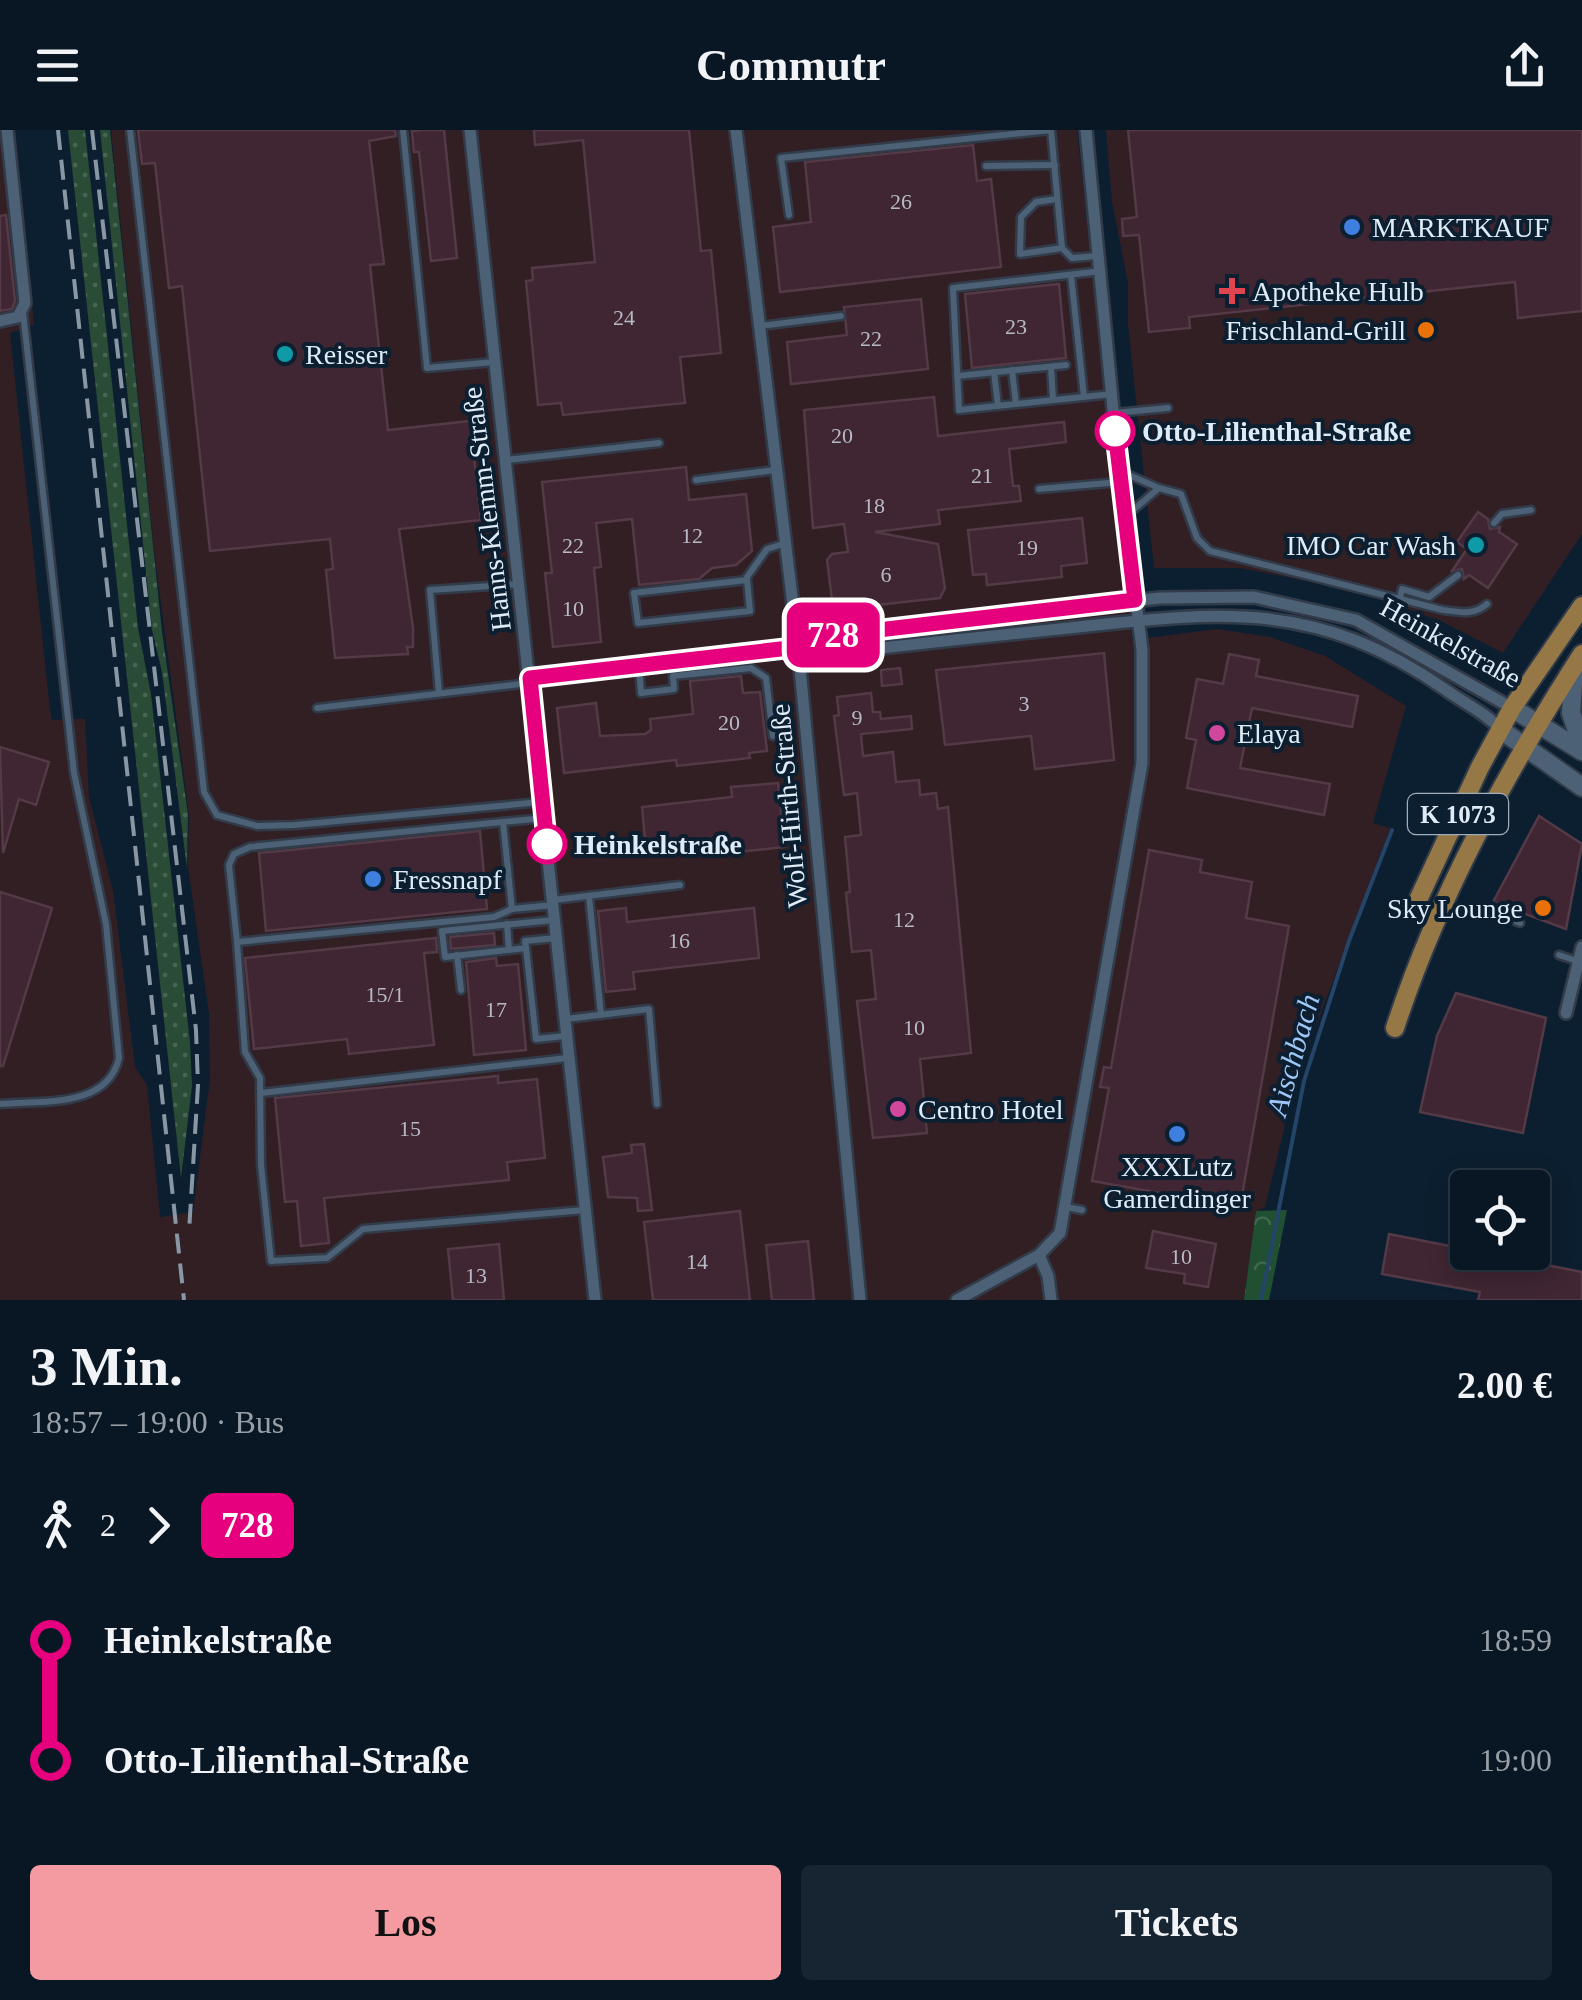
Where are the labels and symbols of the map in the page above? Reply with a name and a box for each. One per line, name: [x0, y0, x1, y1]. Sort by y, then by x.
house number: 26: [890, 189, 912, 214]
place label: MARKTKAUF: [1372, 212, 1549, 243]
marker: MARKTKAUF: [1341, 216, 1363, 238]
place label: Apotheke Hulb: [1252, 276, 1424, 307]
marker: Apotheke Hulb: [1221, 280, 1243, 302]
house number: 24: [613, 305, 635, 330]
house number: 23: [1005, 314, 1027, 339]
place label: Frischland-Grill: [1226, 315, 1406, 346]
marker: Frischland-Grill: [1415, 319, 1437, 341]
house number: 22: [860, 326, 882, 351]
place label: Reisser: [305, 339, 388, 370]
marker: Reisser: [274, 343, 296, 365]
street label: Hanns-Klemm-Straße: [456, 385, 517, 633]
marker: Otto-Lilienthal-Straße: [1096, 412, 1134, 450]
place label: Otto-Lilienthal-Straße: [1142, 416, 1411, 447]
house number: 20: [831, 423, 853, 448]
house number: 21: [971, 463, 993, 488]
house number: 18: [863, 493, 885, 518]
house number: 12: [681, 523, 703, 548]
place label: IMO Car Wash: [1286, 530, 1456, 561]
house number: 22: [562, 533, 584, 558]
marker: IMO Car Wash: [1465, 534, 1487, 556]
house number: 19: [1016, 535, 1038, 560]
house number: 6: [881, 562, 892, 587]
street label: Heinkelstraße: [1375, 591, 1526, 694]
house number: 10: [562, 596, 584, 621]
line badge: 728: [776, 602, 890, 668]
house number: 3: [1019, 691, 1030, 716]
street label: Wolf-Hirth-Straße: [764, 703, 813, 909]
house number: 9: [852, 705, 863, 730]
house number: 20: [718, 710, 740, 735]
place label: Elaya: [1237, 718, 1301, 749]
marker: Elaya: [1206, 722, 1228, 744]
road number: K 1073: [1408, 794, 1508, 834]
marker: Heinkelstraße: [528, 825, 566, 863]
place label: Heinkelstraße: [574, 829, 742, 860]
place label: Fressnapf: [393, 864, 503, 895]
marker: Fressnapf: [362, 868, 384, 890]
place label: Sky Lounge: [1387, 893, 1523, 924]
marker: Sky Lounge: [1532, 897, 1554, 919]
house number: 12: [893, 907, 915, 932]
house number: 16: [668, 928, 690, 953]
house number: 15/1: [365, 982, 405, 1007]
water label: Aischbach: [1259, 990, 1326, 1121]
house number: 17: [485, 997, 507, 1022]
house number: 10: [903, 1015, 925, 1040]
place label: Centro Hotel: [918, 1094, 1064, 1125]
marker: Centro Hotel: [887, 1098, 909, 1120]
house number: 15: [399, 1116, 421, 1141]
marker: XXXLutz Gamerdinger: [1166, 1123, 1188, 1145]
place label: XXXLutz Gamerdinger: [1103, 1151, 1252, 1214]
house number: 10: [1170, 1244, 1192, 1269]
house number: 14: [686, 1249, 708, 1274]
house number: 13: [465, 1263, 487, 1288]

